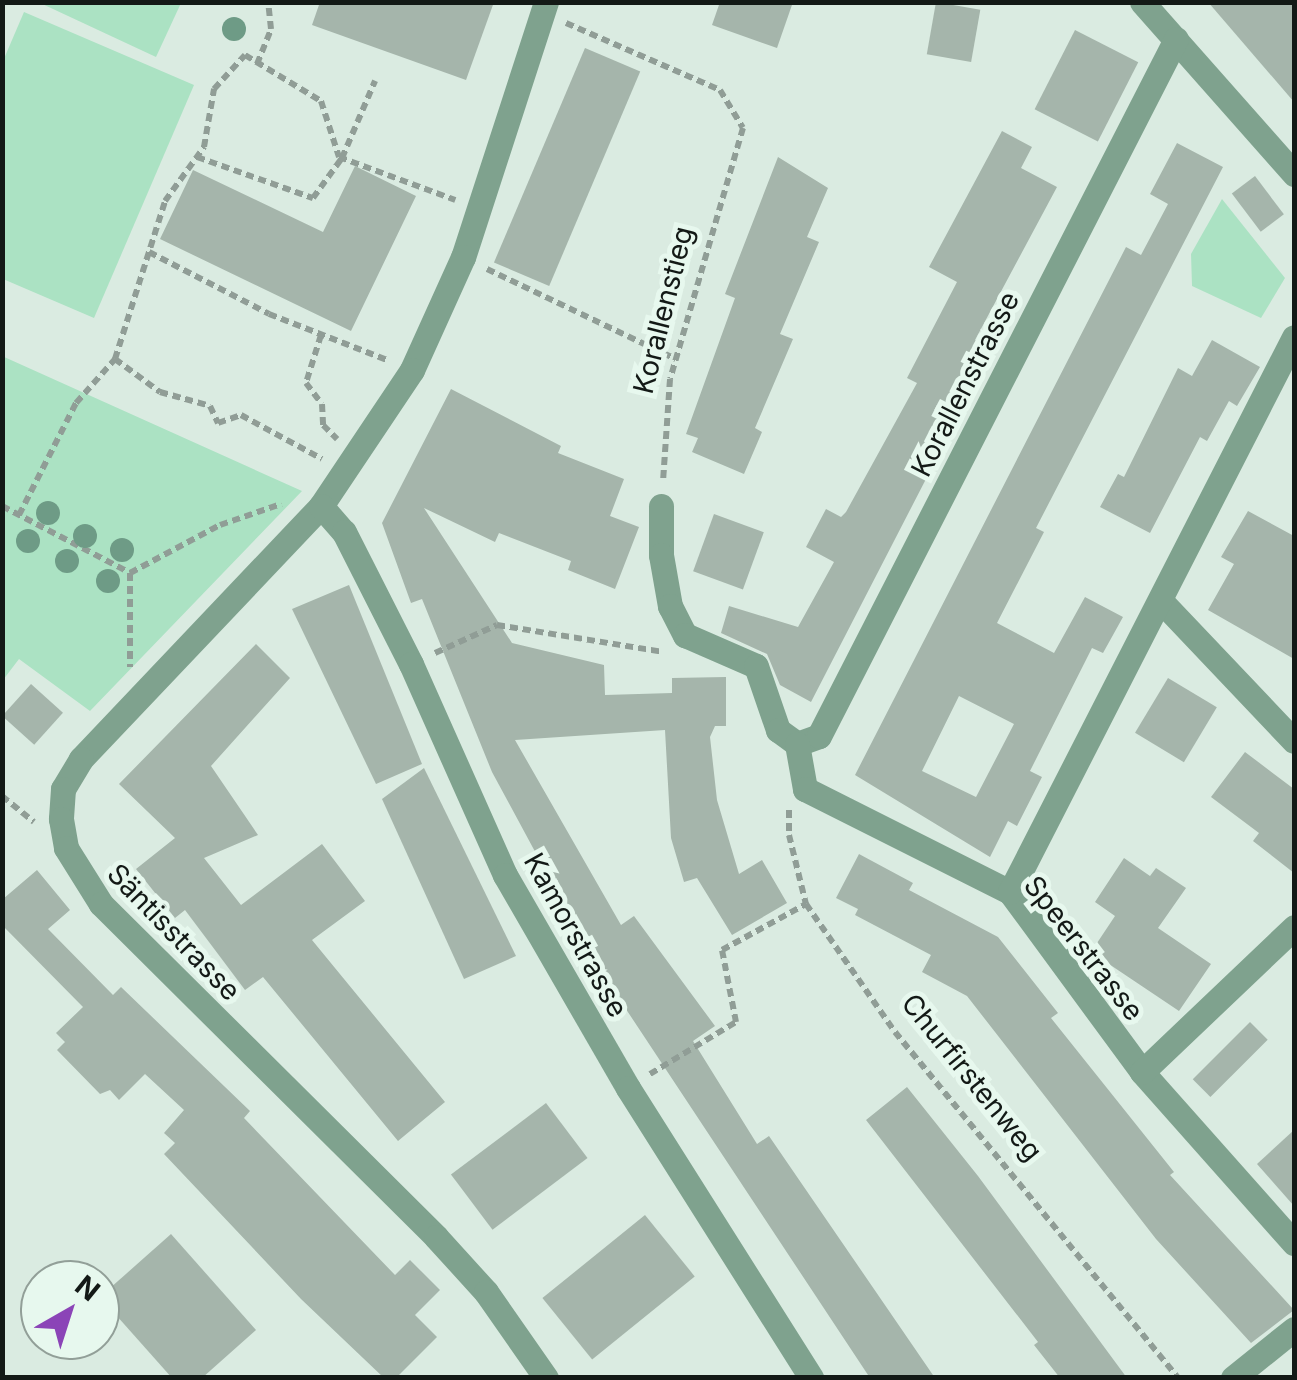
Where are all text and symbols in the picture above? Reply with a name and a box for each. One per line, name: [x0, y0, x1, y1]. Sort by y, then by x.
street label: Korallenstieg: [626, 223, 700, 397]
street label: Korallenstrasse: [904, 286, 1026, 482]
street label: Kamorstrasse: [517, 847, 635, 1023]
street label: Säntisstrasse: [100, 857, 248, 1007]
street label: Speerstrasse: [1017, 869, 1151, 1027]
street label: Churfirstenweg: [895, 987, 1049, 1167]
north arrow: [20, 1260, 120, 1360]
text: N: [69, 1268, 107, 1308]

